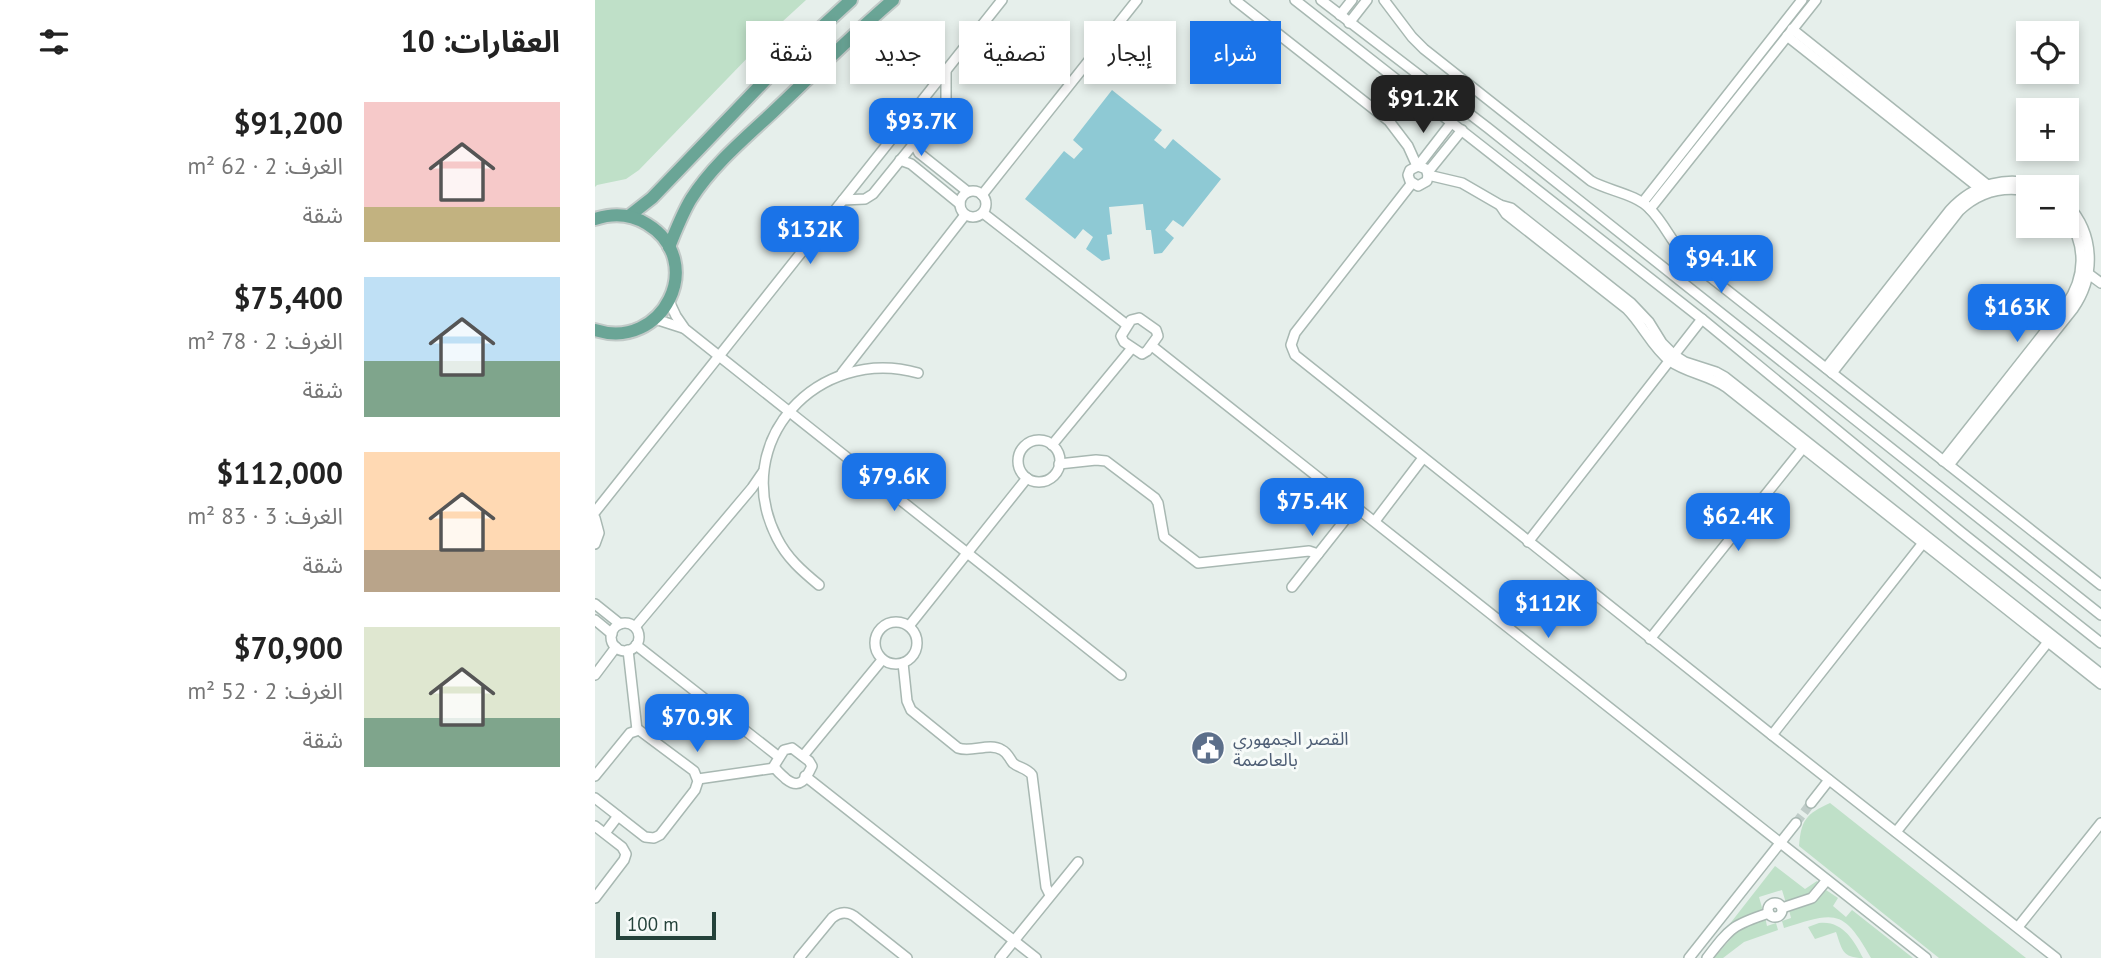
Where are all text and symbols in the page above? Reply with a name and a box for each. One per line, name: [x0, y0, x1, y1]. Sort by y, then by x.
text: العقارات: 10: [401, 21, 560, 60]
chip: شقة: [746, 21, 836, 84]
chip: جديد: [850, 21, 945, 84]
chip: تصفية: [959, 21, 1070, 84]
chip: إيجار: [1084, 21, 1176, 84]
chip: شراء: [1190, 21, 1281, 84]
map controls: [2016, 21, 2079, 238]
button: locate: [2016, 21, 2079, 84]
icon: filters: [35, 23, 73, 61]
pin: $91.2K: [1366, 76, 1480, 135]
text: $91.2K: [1387, 83, 1459, 112]
button: +: [2016, 98, 2079, 161]
pin: $93.7K: [864, 99, 978, 158]
text: $91,200: [233, 103, 343, 142]
text: $93.7K: [885, 106, 957, 135]
icon: home: [420, 130, 504, 214]
text: الغرف: 2 · 62 m²: [187, 151, 343, 180]
button: −: [2016, 175, 2079, 238]
text: شقة: [302, 200, 343, 229]
pin: $132K: [761, 206, 859, 266]
text: $132K: [777, 214, 843, 243]
pin: $94.1K: [1664, 236, 1778, 295]
text: $94.1K: [1685, 243, 1757, 272]
text: $75,400: [233, 278, 343, 317]
pin: $163K: [1968, 284, 2066, 344]
text: $163K: [1984, 292, 2050, 321]
icon: home: [420, 305, 504, 389]
text: الغرف: 2 · 78 m²: [187, 326, 343, 355]
text: شقة: [302, 375, 343, 404]
text: $112,000: [216, 453, 343, 492]
pin: $79.6K: [837, 454, 951, 513]
text: $79.6K: [858, 461, 930, 490]
pin: $75.4K: [1255, 478, 1369, 538]
icon: home: [420, 480, 504, 564]
text: $75.4K: [1276, 486, 1348, 515]
pin: $62.4K: [1681, 494, 1795, 553]
text: الغرف: 3 · 83 m²: [187, 501, 343, 530]
text: $62.4K: [1702, 501, 1774, 530]
text: شقة: [302, 550, 343, 579]
pin: $112K: [1499, 580, 1597, 640]
text: $112K: [1515, 588, 1581, 617]
text: $70,900: [233, 628, 343, 667]
icon: home: [420, 655, 504, 739]
text: الغرف: 2 · 52 m²: [187, 676, 343, 705]
pin: $70.9K: [640, 694, 754, 754]
text: $70.9K: [661, 702, 733, 731]
text: شقة: [302, 725, 343, 754]
place label: القصر الجمهوري بالعاصمة: [1233, 727, 1349, 771]
public building icon: القصر الجمهوري بالعاصمة: [1189, 729, 1227, 767]
scale bar: [616, 909, 716, 941]
text: 100 m: [627, 912, 679, 936]

